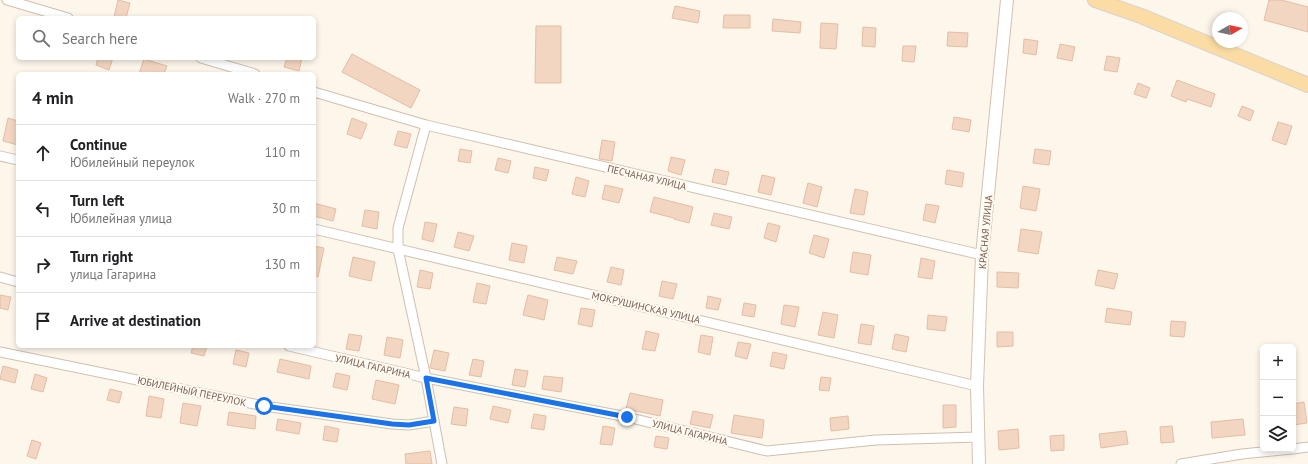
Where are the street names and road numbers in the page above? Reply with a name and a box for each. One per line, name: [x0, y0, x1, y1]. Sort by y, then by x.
street label: ПЕСЧАНАЯ УЛИЦА: [606, 162, 688, 193]
street label: КРАСНАЯ УЛИЦА: [976, 194, 995, 269]
street label: МОКРУШИНСКАЯ УЛИЦА: [590, 289, 701, 326]
street label: УЛИЦА ГАГАРИНА: [334, 351, 412, 382]
street label: ЮБИЛЕЙНЫЙ ПЕРЕУЛОК: [136, 374, 247, 409]
street label: УЛИЦА ГАГАРИНА: [651, 417, 729, 448]

